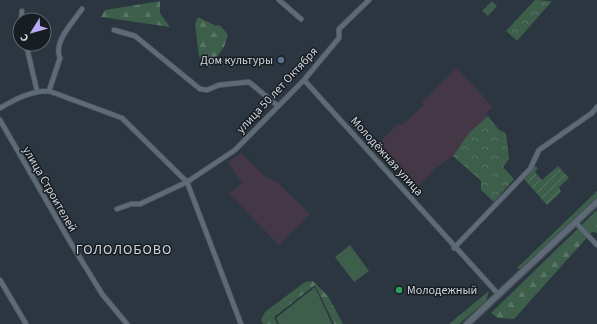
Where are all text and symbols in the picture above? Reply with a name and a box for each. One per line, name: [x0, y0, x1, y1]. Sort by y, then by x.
north arrow: [12, 12, 52, 52]
text: С: [16, 30, 32, 45]
street label: улица 50 лет Октября: [233, 43, 322, 137]
place label: Дом культуры: [200, 52, 273, 69]
marker: Дом культуры: [276, 55, 286, 65]
street label: Молодёжная улица: [346, 113, 427, 200]
street label: улица Строителей: [18, 143, 81, 235]
district label: ГОЛОЛОБОВО: [76, 240, 172, 260]
place label: Молодежный: [407, 282, 477, 299]
marker: Молодежный: [394, 285, 404, 295]

